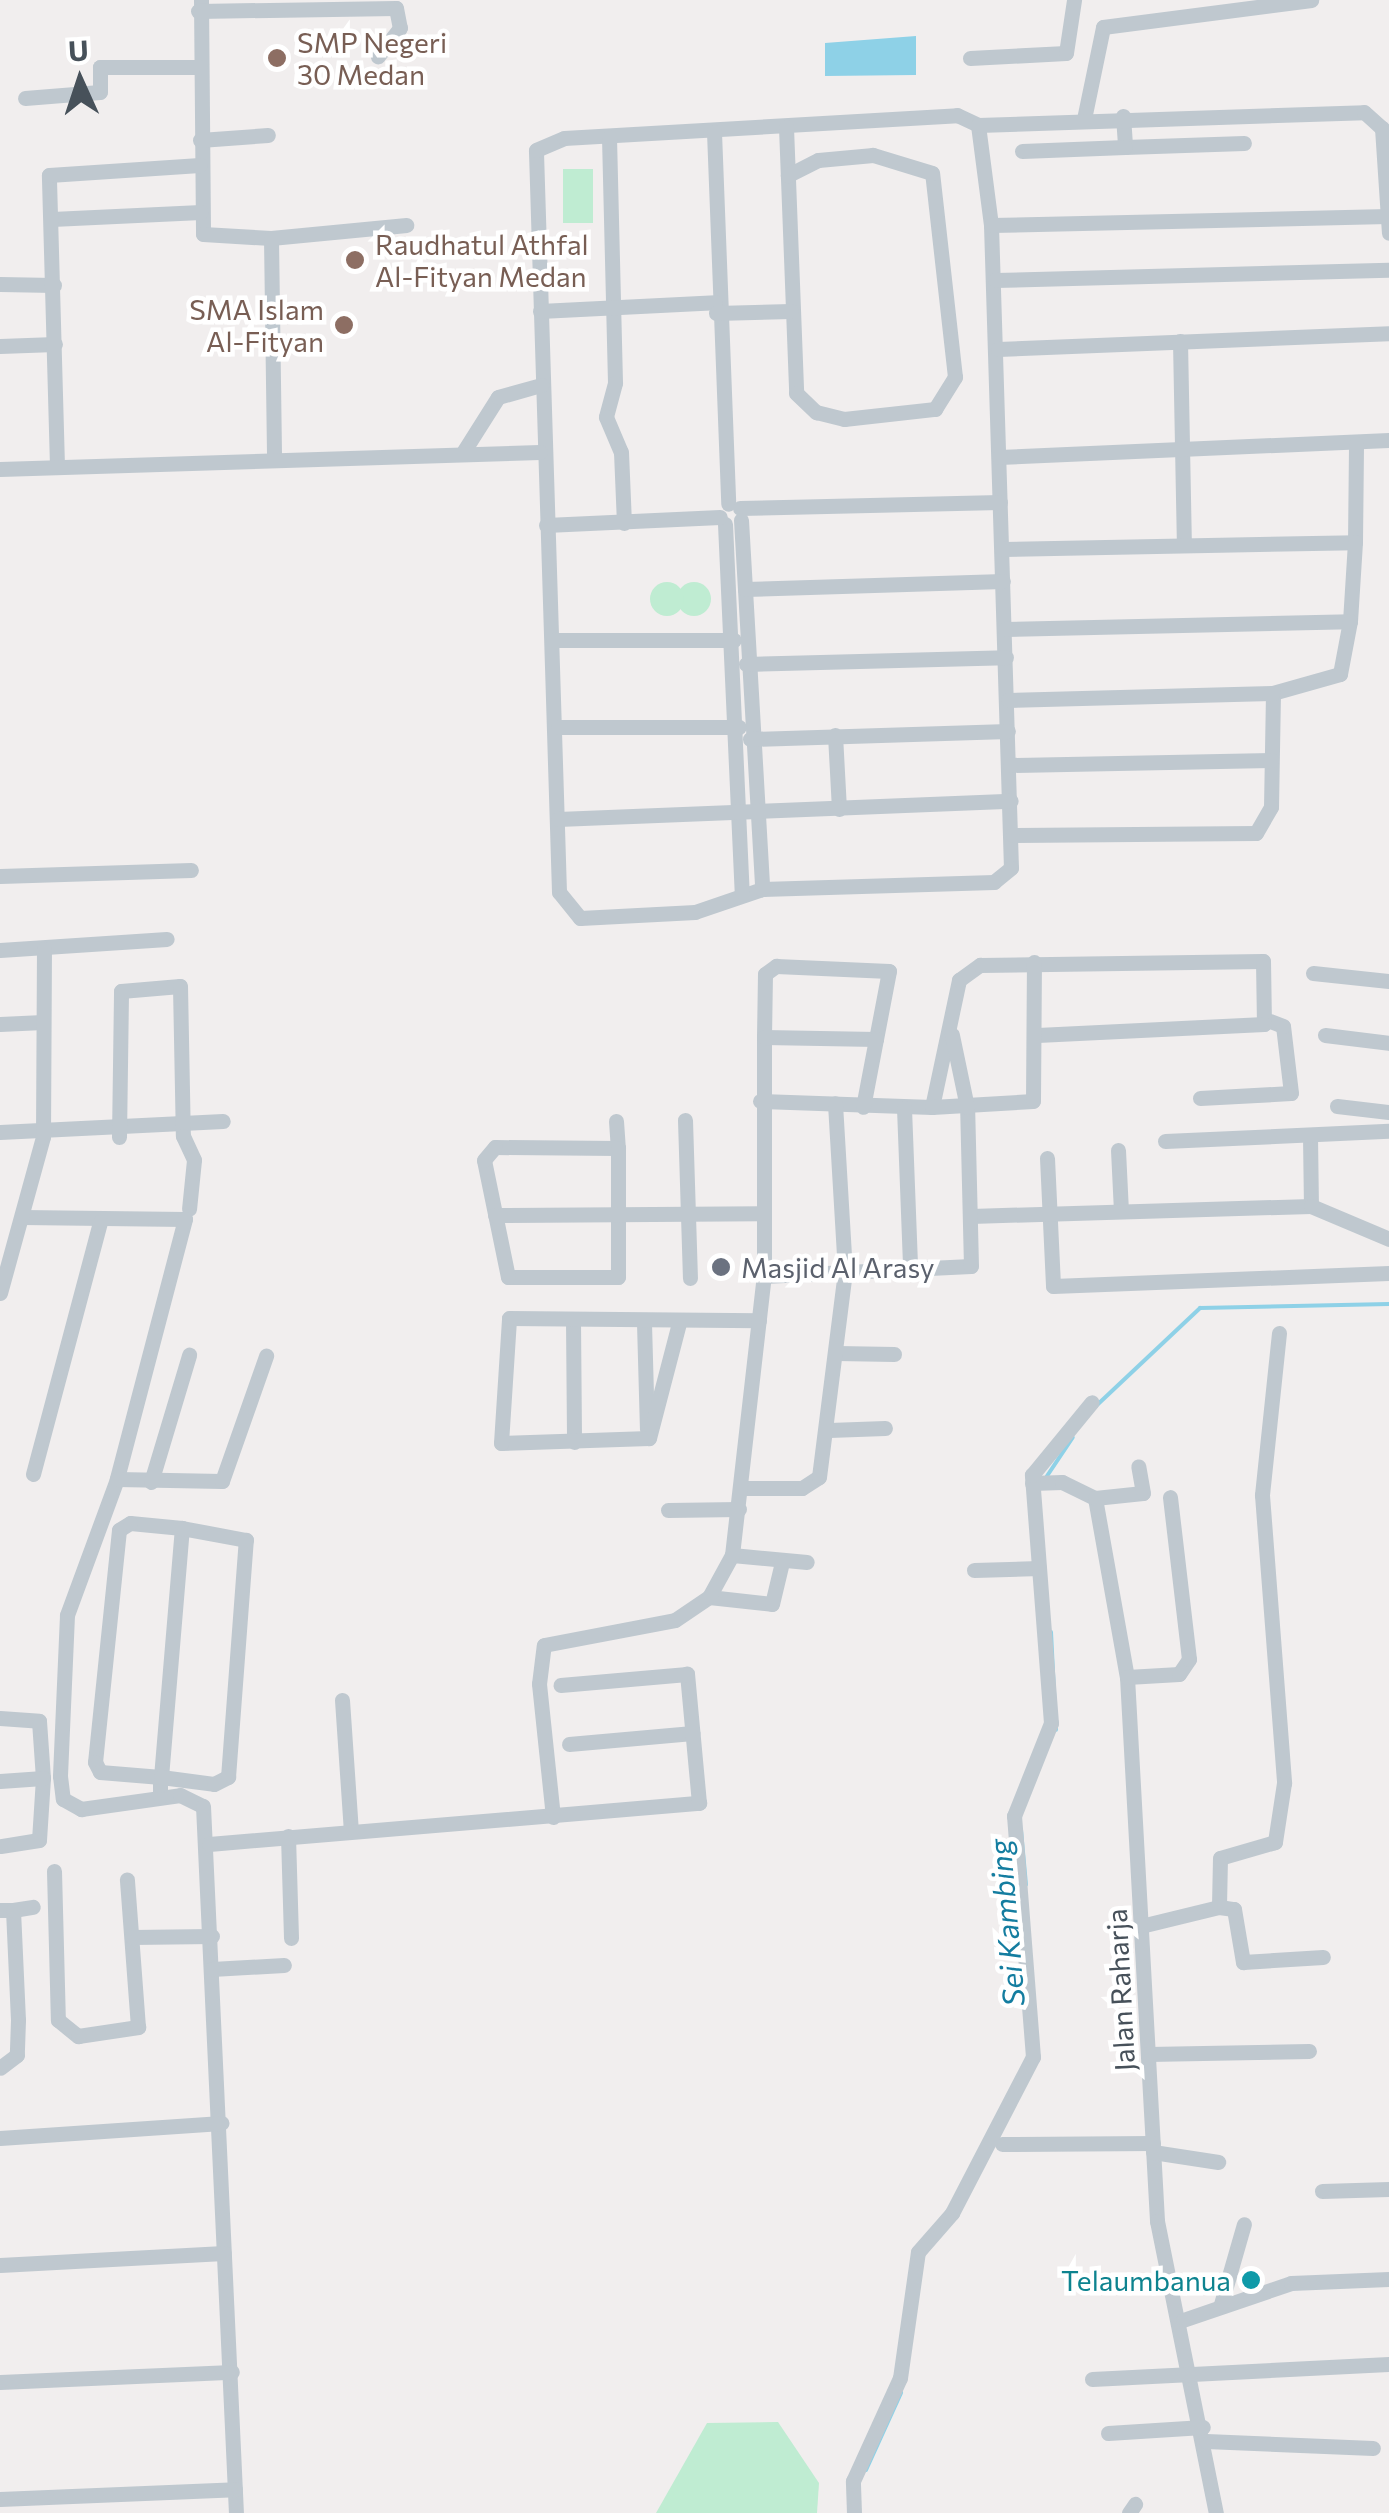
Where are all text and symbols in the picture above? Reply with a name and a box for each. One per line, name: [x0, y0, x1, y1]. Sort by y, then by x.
place label: SMP Negeri 30 Medan: [297, 25, 447, 91]
north arrow: [30, 30, 130, 130]
text: U: [67, 33, 90, 68]
marker: SMP Negeri 30 Medan: [266, 47, 288, 69]
place label: Raudhatul Athfal Al-Fityan Medan: [375, 227, 589, 293]
marker: Raudhatul Athfal Al-Fityan Medan: [344, 249, 366, 271]
place label: SMA Islam Al-Fityan: [189, 292, 324, 358]
marker: SMA Islam Al-Fityan: [333, 314, 355, 336]
place label: Masjid Al Arasy: [741, 1250, 934, 1284]
marker: Masjid Al Arasy: [710, 1256, 732, 1278]
water label: Sei Kambing: [981, 1838, 1031, 2008]
street label: Jalan Raharja: [1099, 1908, 1141, 2072]
place label: Telaumbanua: [1061, 2263, 1231, 2297]
marker: Telaumbanua: [1240, 2269, 1262, 2291]

